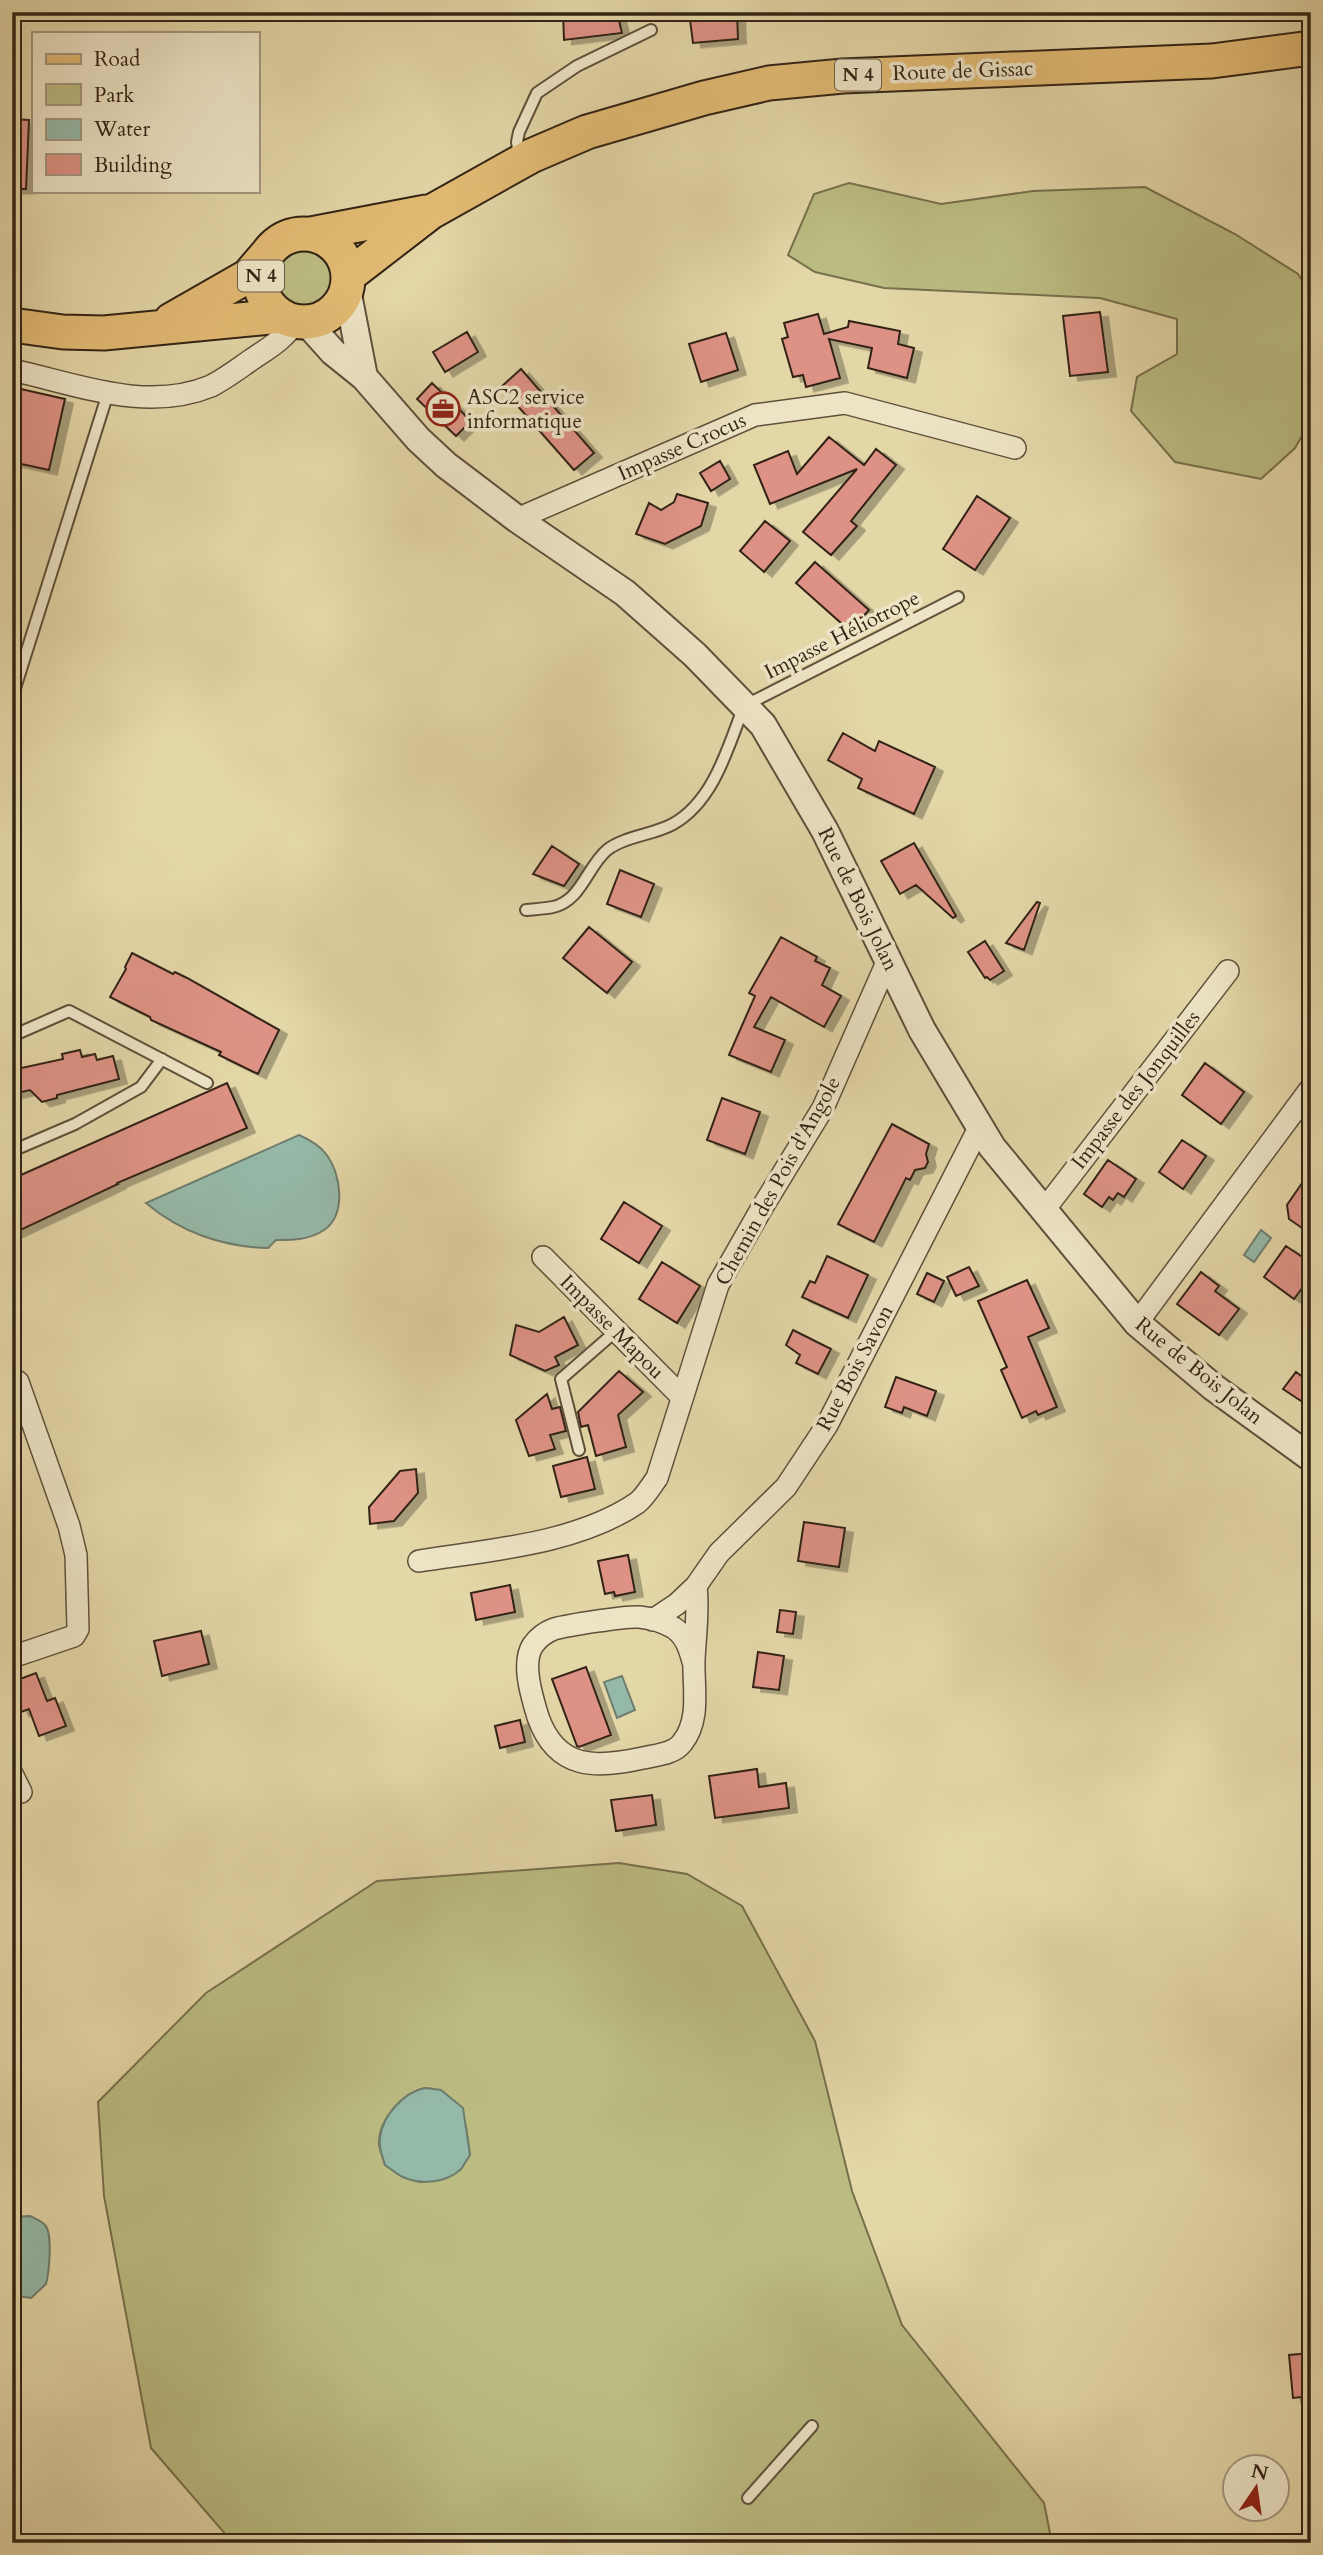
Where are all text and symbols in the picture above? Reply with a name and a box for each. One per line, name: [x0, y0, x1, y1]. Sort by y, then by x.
legend: [32, 32, 259, 192]
text: Road: [94, 45, 140, 74]
street label: Route de Gissac: [892, 54, 1034, 88]
road number: N 4: [835, 60, 881, 90]
text: Park: [94, 81, 135, 110]
text: Water: [93, 115, 150, 144]
text: Building: [94, 151, 172, 180]
road number: N 4: [238, 260, 284, 292]
place label: ASC2 service informatique: [467, 383, 585, 436]
office icon: ASC2 service informatique: [424, 390, 462, 428]
street label: Impasse Crocus: [613, 406, 751, 488]
street label: Impasse Héliotrope: [759, 583, 925, 687]
street label: Rue de Bois Jolan: [811, 822, 905, 976]
street label: Impasse des Jonquilles: [1065, 1005, 1207, 1175]
street label: Chemin des Pois d'Angole: [708, 1071, 848, 1291]
street label: Impasse Mapou: [553, 1268, 671, 1386]
street label: Rue Bois Savon: [810, 1300, 900, 1436]
street label: Rue de Bois Jolan: [1129, 1310, 1269, 1432]
north arrow: [1222, 2454, 1292, 2524]
text: N: [1249, 2458, 1271, 2487]

